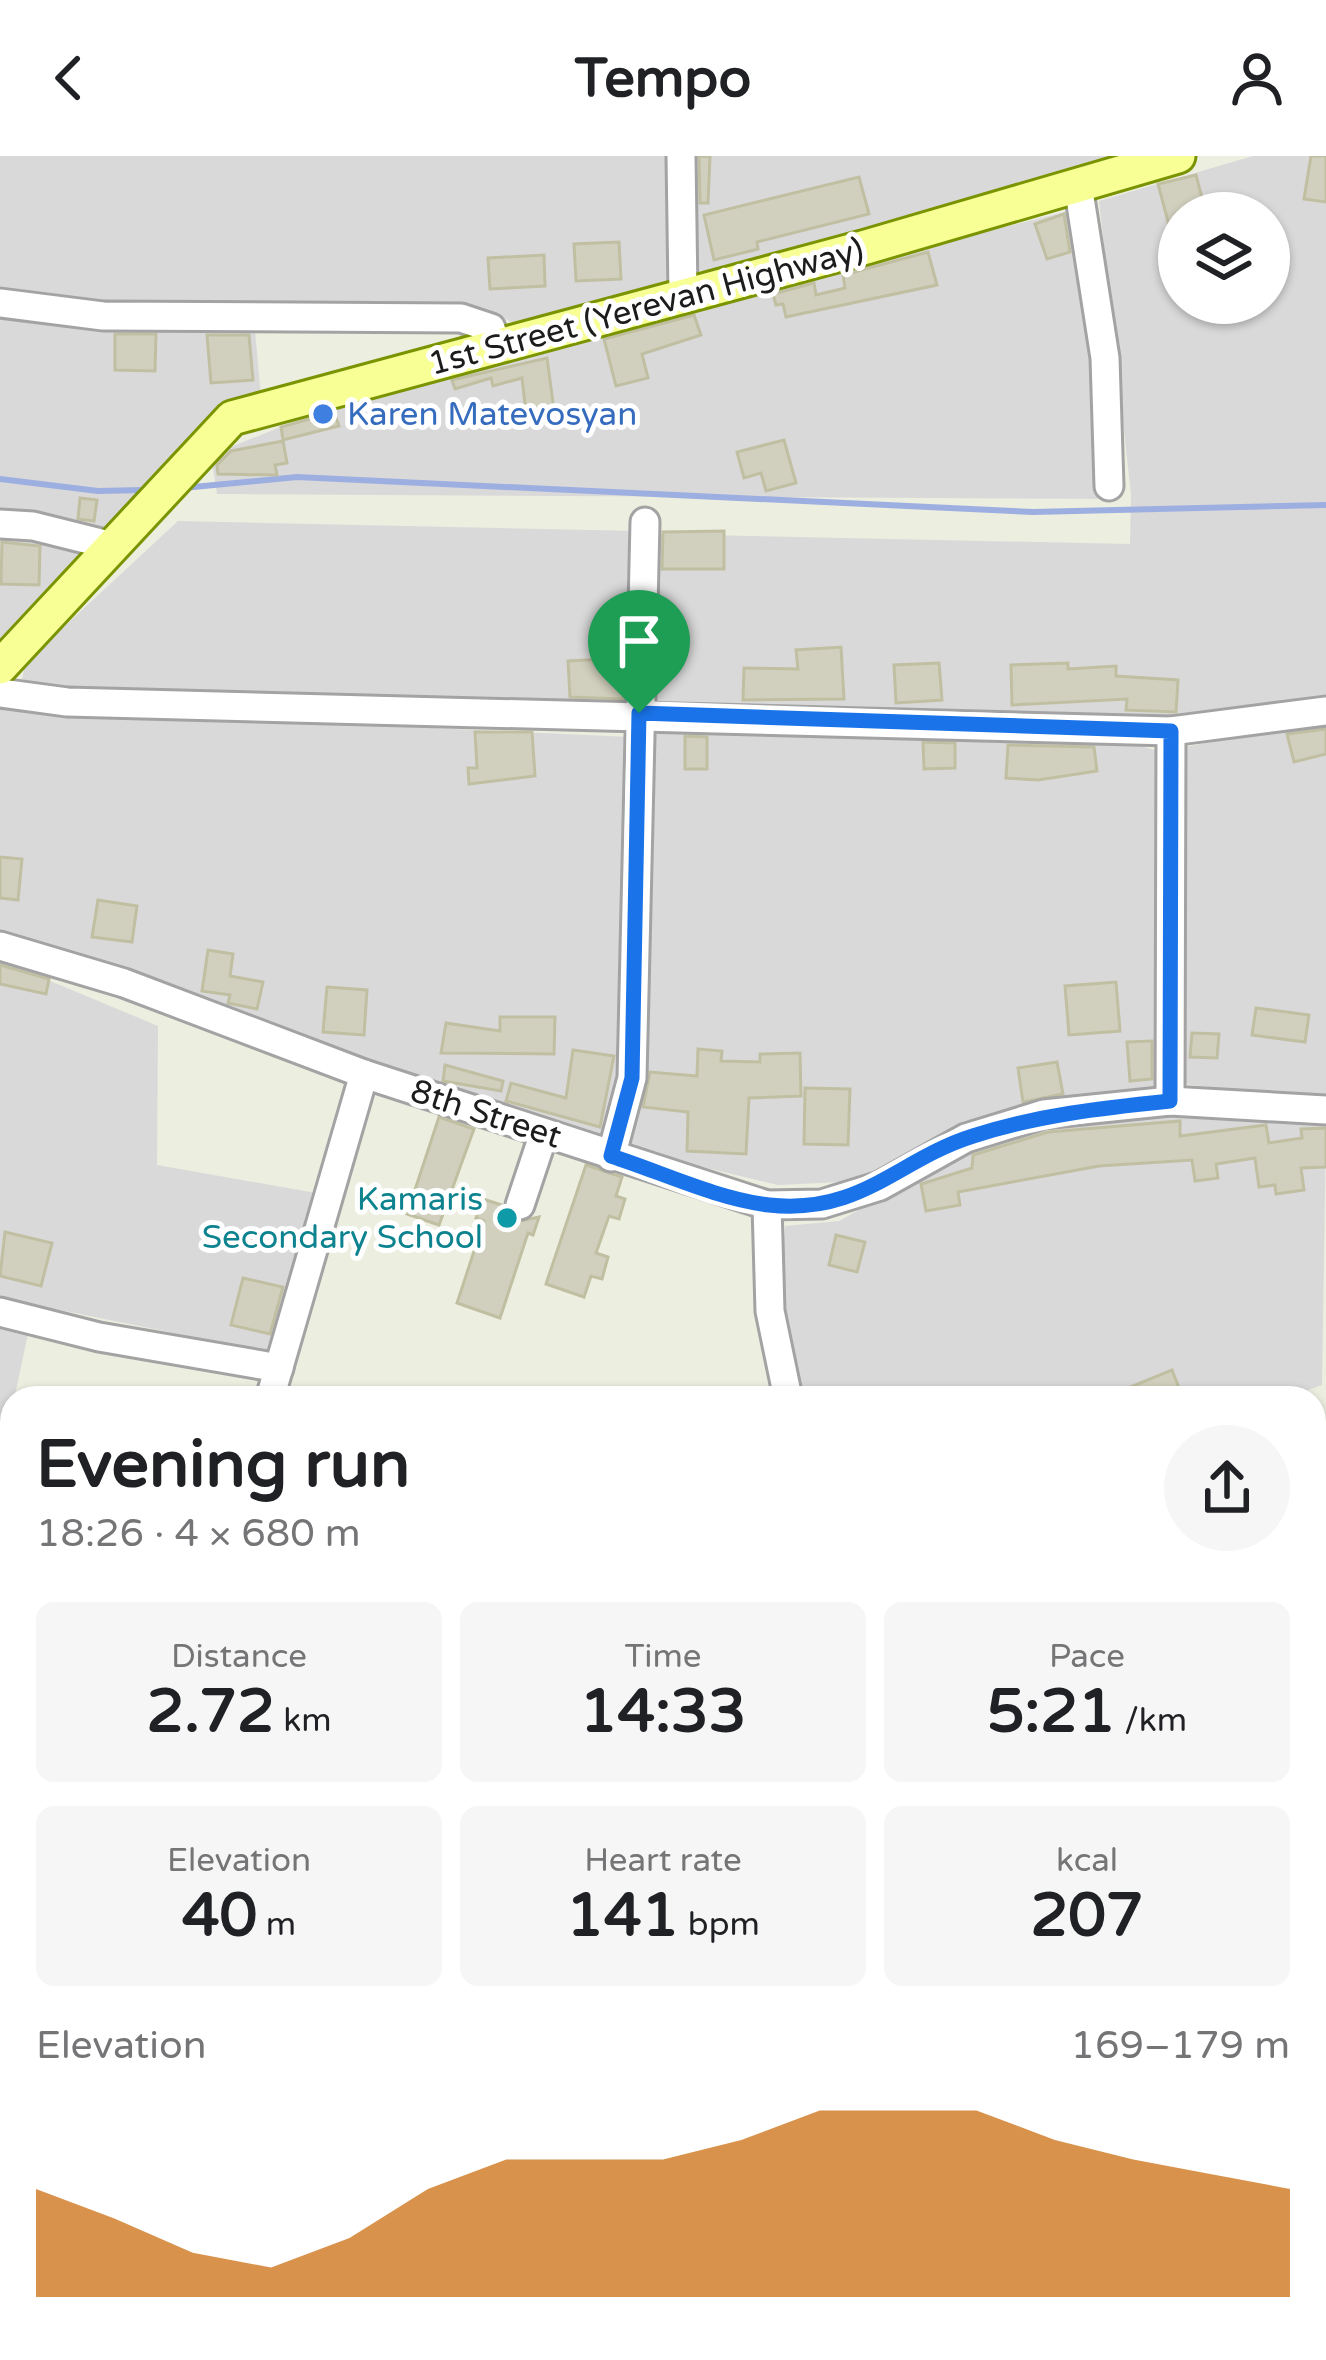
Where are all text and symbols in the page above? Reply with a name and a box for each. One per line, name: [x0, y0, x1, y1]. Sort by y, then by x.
icon: back: [36, 45, 102, 111]
icon: person: [1224, 45, 1290, 111]
text: Tempo: [575, 46, 751, 111]
map controls: [1158, 192, 1290, 324]
button: layers: [1158, 192, 1290, 324]
street label: 1st Street (Yerevan Highway): [424, 230, 868, 384]
place label: Karen Matevosyan: [347, 395, 637, 434]
marker: Karen Matevosyan: [310, 401, 336, 427]
pin: [588, 590, 690, 713]
icon: arrive: [606, 608, 672, 674]
street label: 8th Street: [406, 1071, 566, 1157]
place label: Kamaris Secondary School: [202, 1180, 483, 1257]
marker: Kamaris Secondary School: [494, 1205, 520, 1231]
text: Evening run: [36, 1425, 410, 1505]
button: share: [1164, 1425, 1290, 1551]
text: 18:26 · 4 × 680 m: [36, 1510, 361, 1557]
text: Distance: [171, 1637, 307, 1676]
text: Time: [625, 1637, 701, 1676]
text: Pace: [1049, 1637, 1125, 1676]
text: 2.72: [147, 1676, 275, 1748]
text: 14:33: [580, 1676, 746, 1748]
text: 5:21: [987, 1676, 1116, 1748]
text: km: [275, 1701, 331, 1740]
text: /km: [1116, 1701, 1187, 1740]
text: Elevation: [167, 1841, 311, 1880]
text: Heart rate: [584, 1841, 742, 1880]
text: kcal: [1056, 1841, 1118, 1880]
text: 40: [182, 1880, 257, 1952]
text: 141: [566, 1880, 679, 1952]
text: 207: [1030, 1880, 1144, 1952]
text: m: [257, 1905, 296, 1944]
text: bpm: [679, 1905, 760, 1944]
text: Elevation: [36, 2022, 206, 2069]
text: 169–179 m: [1070, 2022, 1290, 2069]

